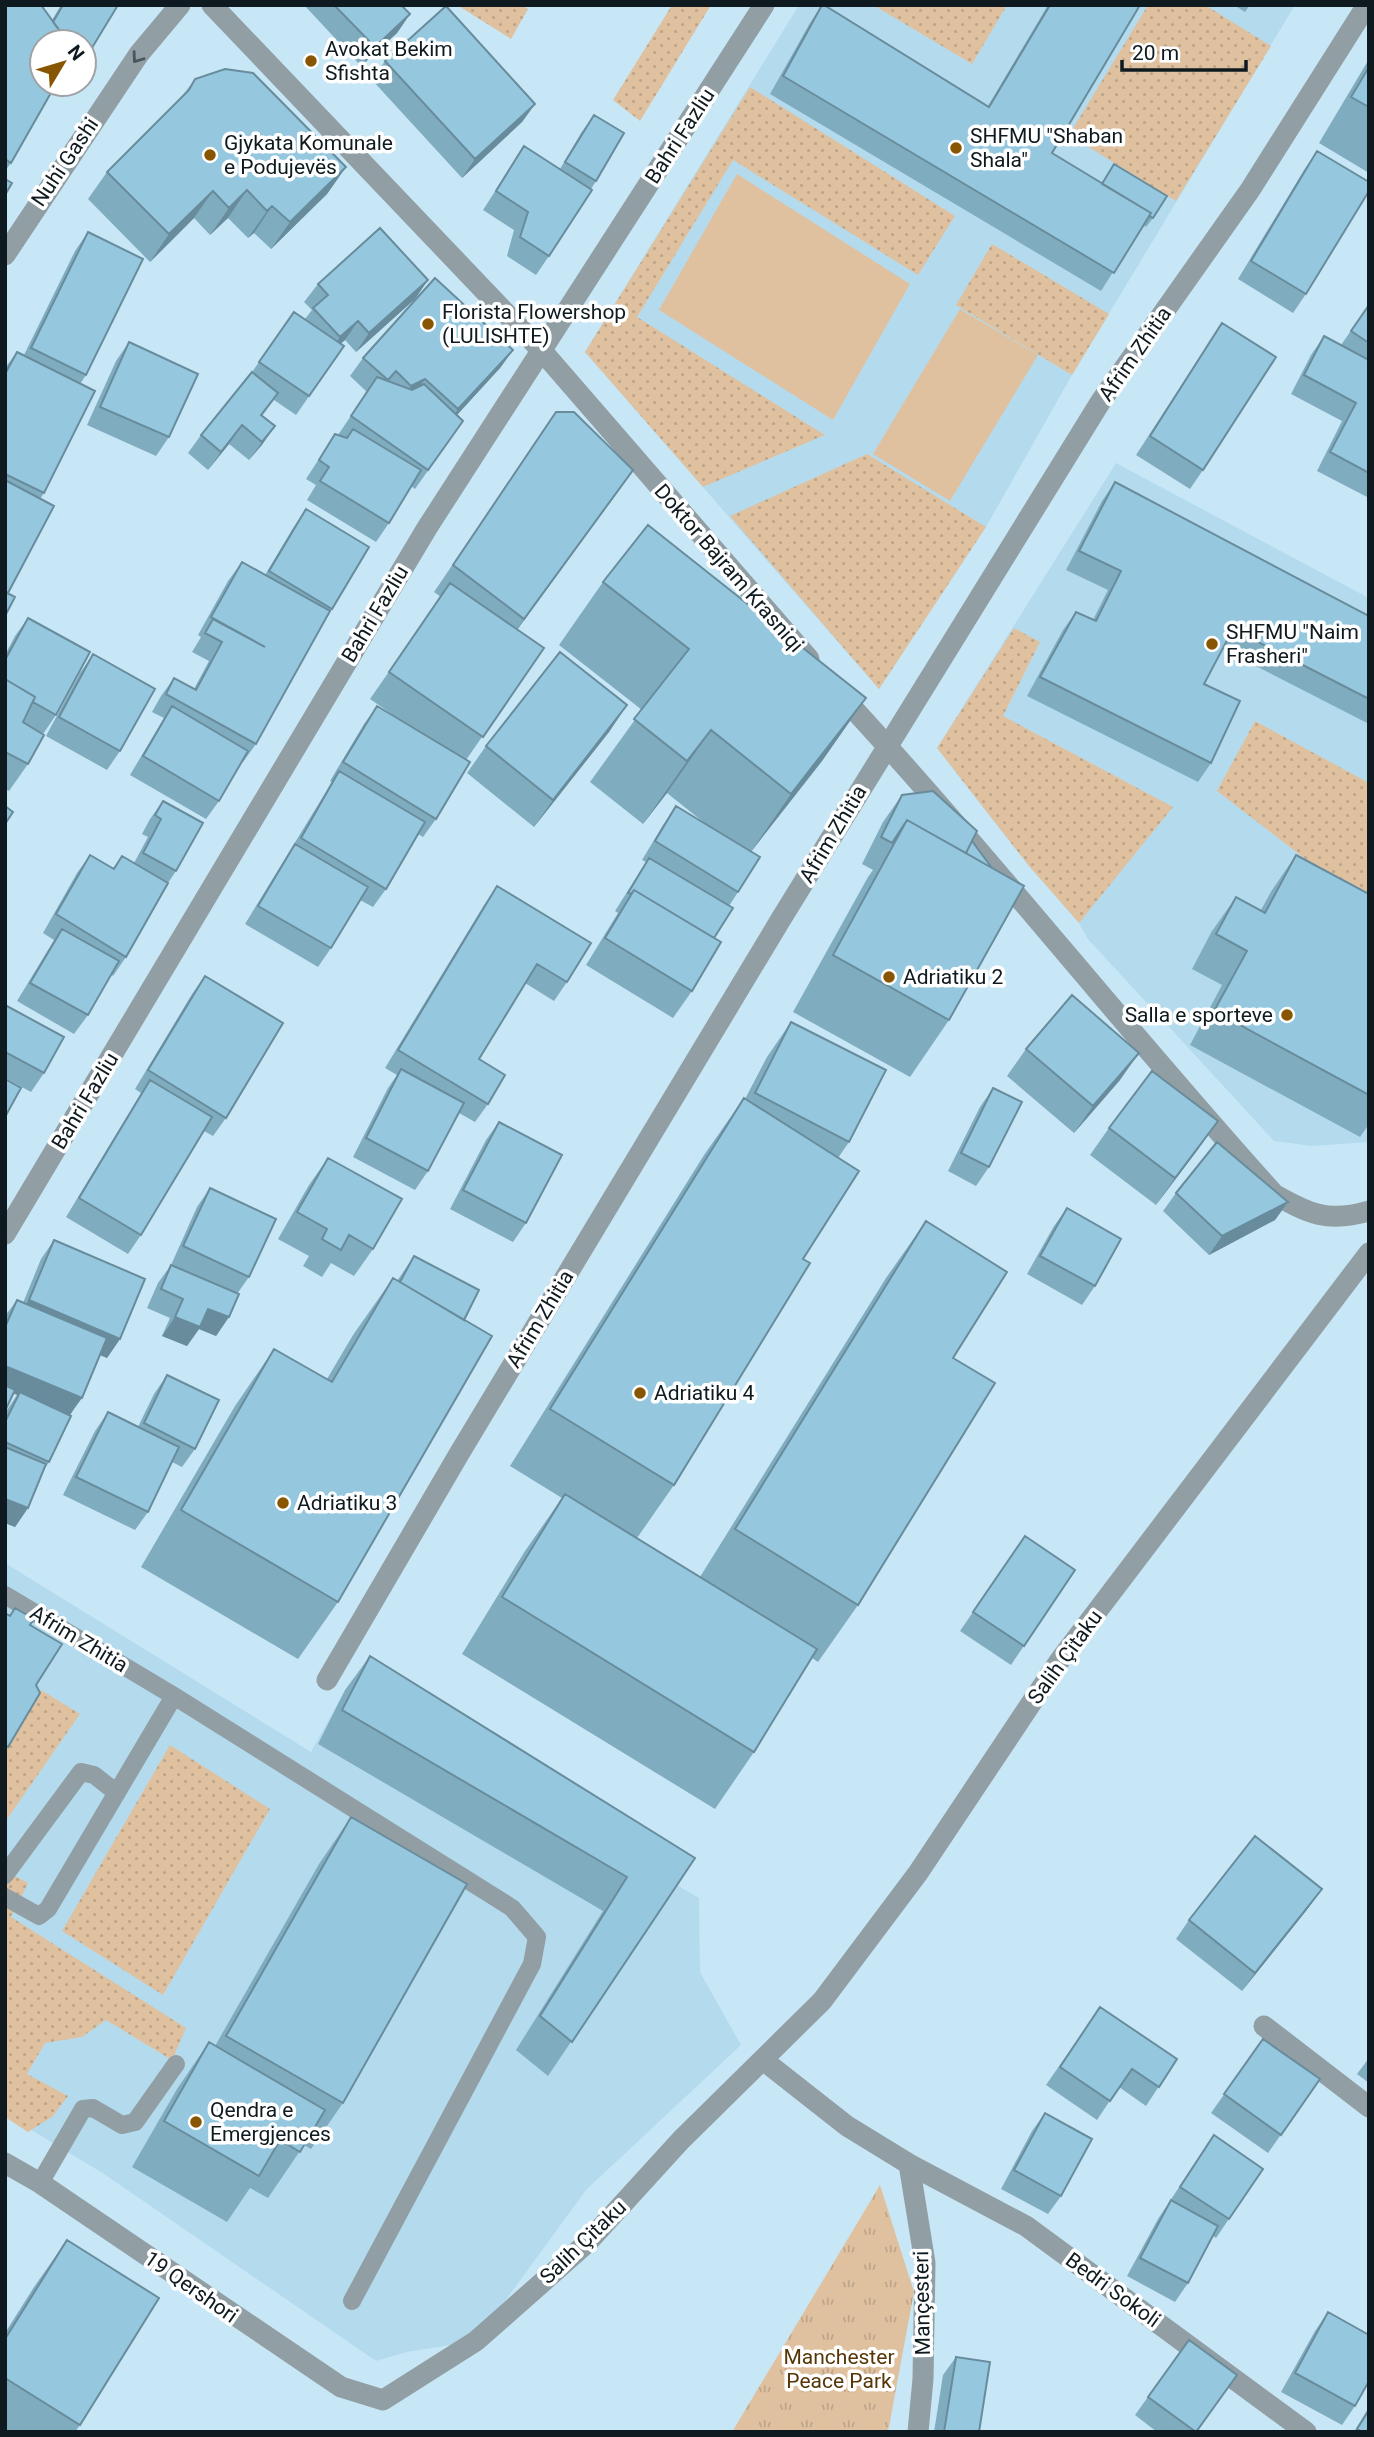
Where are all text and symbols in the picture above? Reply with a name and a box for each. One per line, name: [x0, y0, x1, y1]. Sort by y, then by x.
north arrow: [28, 28, 98, 98]
scale bar: [1122, 28, 1246, 72]
place label: Avokat Bekim Sfishta: [325, 37, 453, 85]
text: N: [63, 40, 89, 65]
text: 20 m: [1132, 41, 1179, 65]
one-way arrow: [133, 50, 145, 63]
marker: Avokat Bekim Sfishta: [303, 53, 319, 69]
street label: Bahri Fazliu: [640, 84, 720, 188]
street label: Nuhi Gashi: [27, 113, 103, 211]
place label: SHFMU "Shaban Shala": [970, 124, 1123, 172]
place label: Gjykata Komunale e Podujevës: [224, 131, 393, 179]
marker: SHFMU "Shaban Shala": [948, 140, 964, 156]
marker: Gjykata Komunale e Podujevës: [202, 147, 218, 163]
place label: Florista Flowershop (LULISHTE): [442, 300, 626, 348]
street label: Afrim Zhitia: [1094, 302, 1176, 406]
marker: Florista Flowershop (LULISHTE): [420, 316, 436, 332]
street label: Doktor Bajram Krasniqi: [650, 479, 808, 657]
street label: Bahri Fazliu: [337, 561, 413, 667]
place label: SHFMU "Naim Frasheri": [1226, 620, 1359, 668]
marker: SHFMU "Naim Frasheri": [1204, 636, 1220, 652]
street label: Afrim Zhitia: [795, 781, 871, 887]
place label: Adriatiku 2: [903, 965, 1004, 989]
marker: Adriatiku 2: [881, 969, 897, 985]
place label: Salla e sporteve: [1125, 1003, 1273, 1027]
marker: Salla e sporteve: [1279, 1007, 1295, 1023]
street label: Bahri Fazliu: [47, 1048, 123, 1154]
street label: Afrim Zhitia: [502, 1266, 578, 1372]
place label: Adriatiku 4: [654, 1381, 755, 1405]
marker: Adriatiku 4: [632, 1385, 648, 1401]
place label: Adriatiku 3: [297, 1491, 397, 1515]
marker: Adriatiku 3: [275, 1495, 291, 1511]
street label: Afrim Zhitia: [26, 1601, 132, 1677]
street label: Salih Çitaku: [1023, 1605, 1107, 1709]
place label: Qendra e Emergjences: [210, 2098, 331, 2146]
marker: Qendra e Emergjences: [188, 2114, 204, 2130]
street label: Salih Çitaku: [535, 2195, 631, 2289]
street label: 19 Qershori: [140, 2246, 242, 2328]
street label: Bedri Sokoli: [1061, 2248, 1165, 2332]
street label: Mançesteri: [909, 2251, 935, 2355]
park label: Manchester Peace Park: [783, 2345, 895, 2393]

